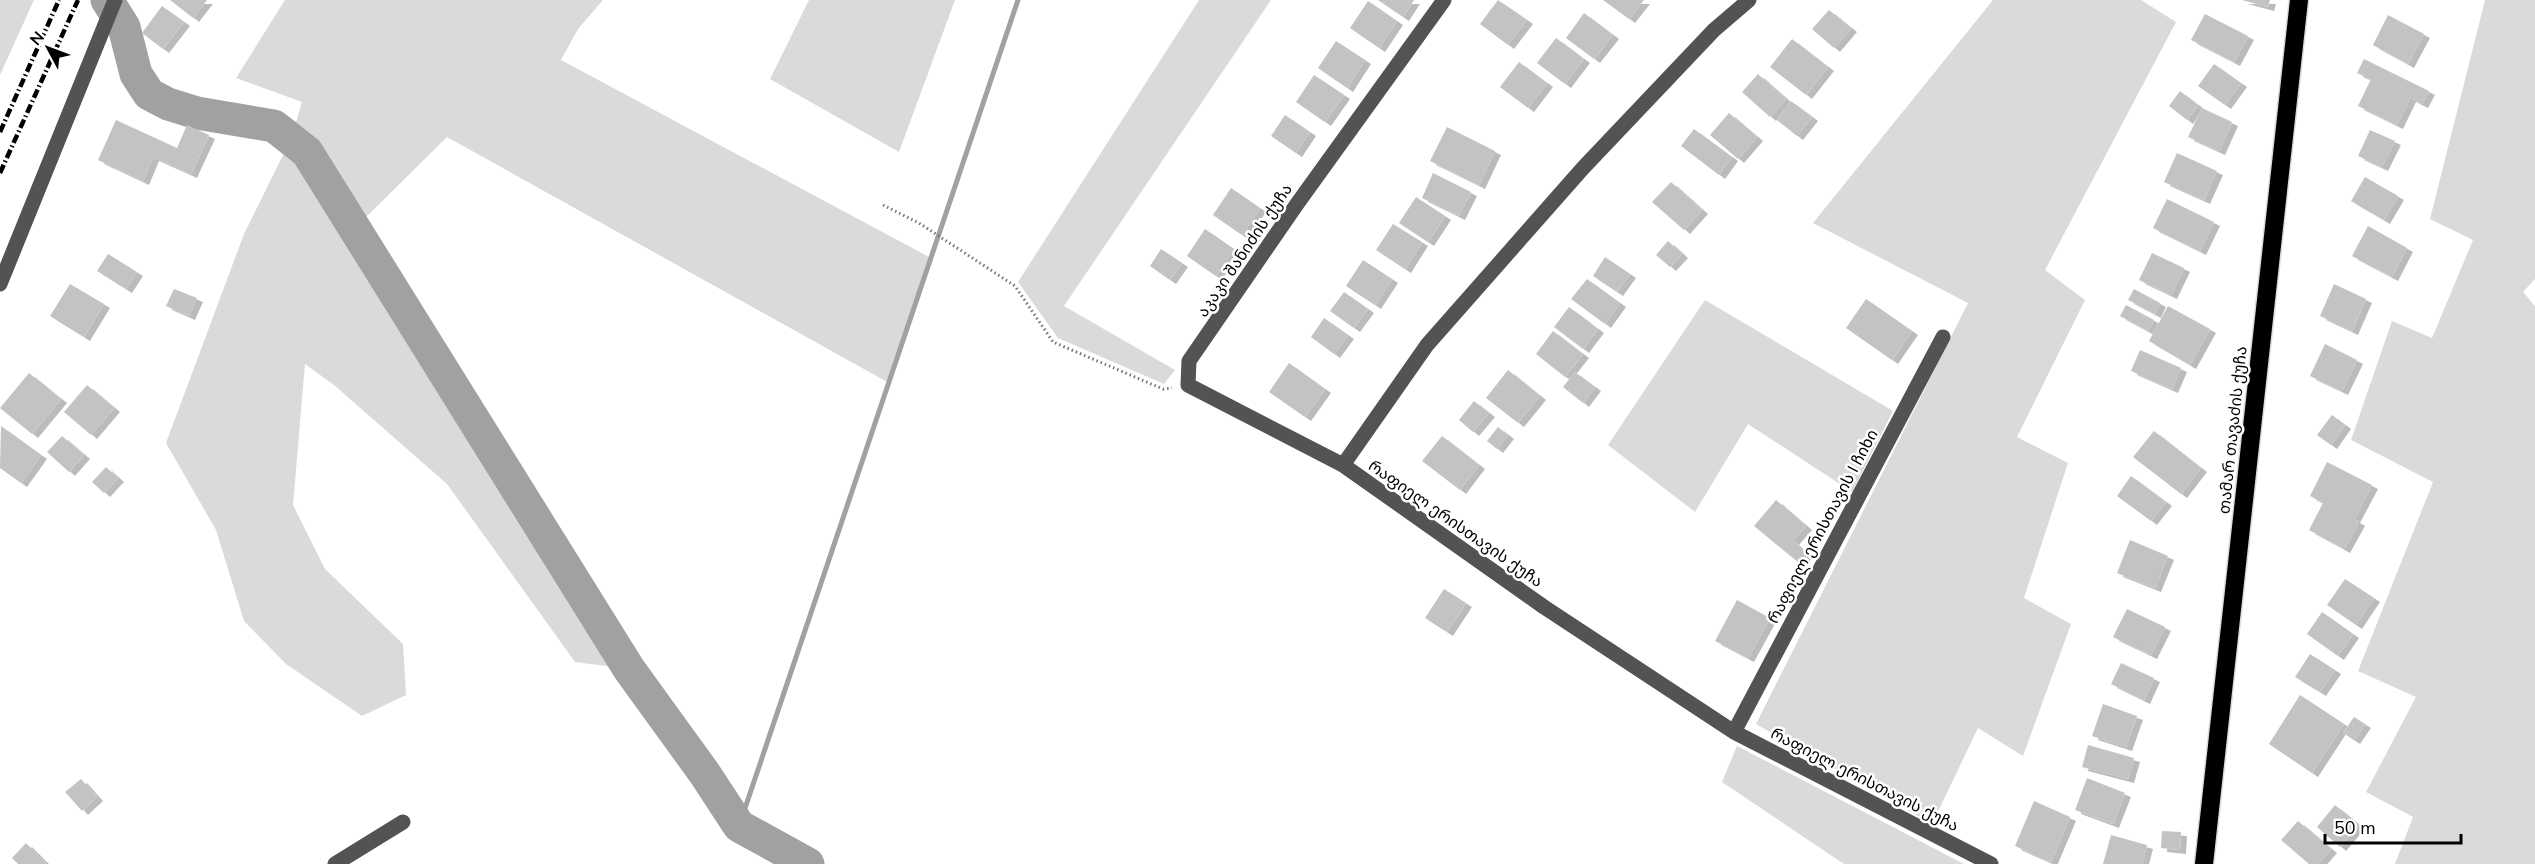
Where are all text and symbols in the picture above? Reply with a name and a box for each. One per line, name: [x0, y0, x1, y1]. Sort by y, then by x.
north arrow: [18, 18, 78, 78]
text: N: [25, 27, 50, 51]
street label: აკაკი შანიძის ქუჩა: [1192, 180, 1298, 322]
street label: თამარ თავაძის ქუჩა: [2213, 345, 2253, 515]
street label: რაფიელ ერისთავის I ჩიხი: [1762, 426, 1884, 627]
street label: რაფიელ ერისთავის ქუჩა: [1364, 455, 1547, 593]
street label: რაფიელ ერისთავის ქუჩა: [1767, 723, 1962, 837]
scale bar: [2325, 807, 2462, 845]
text: 50 m: [2334, 816, 2376, 840]

